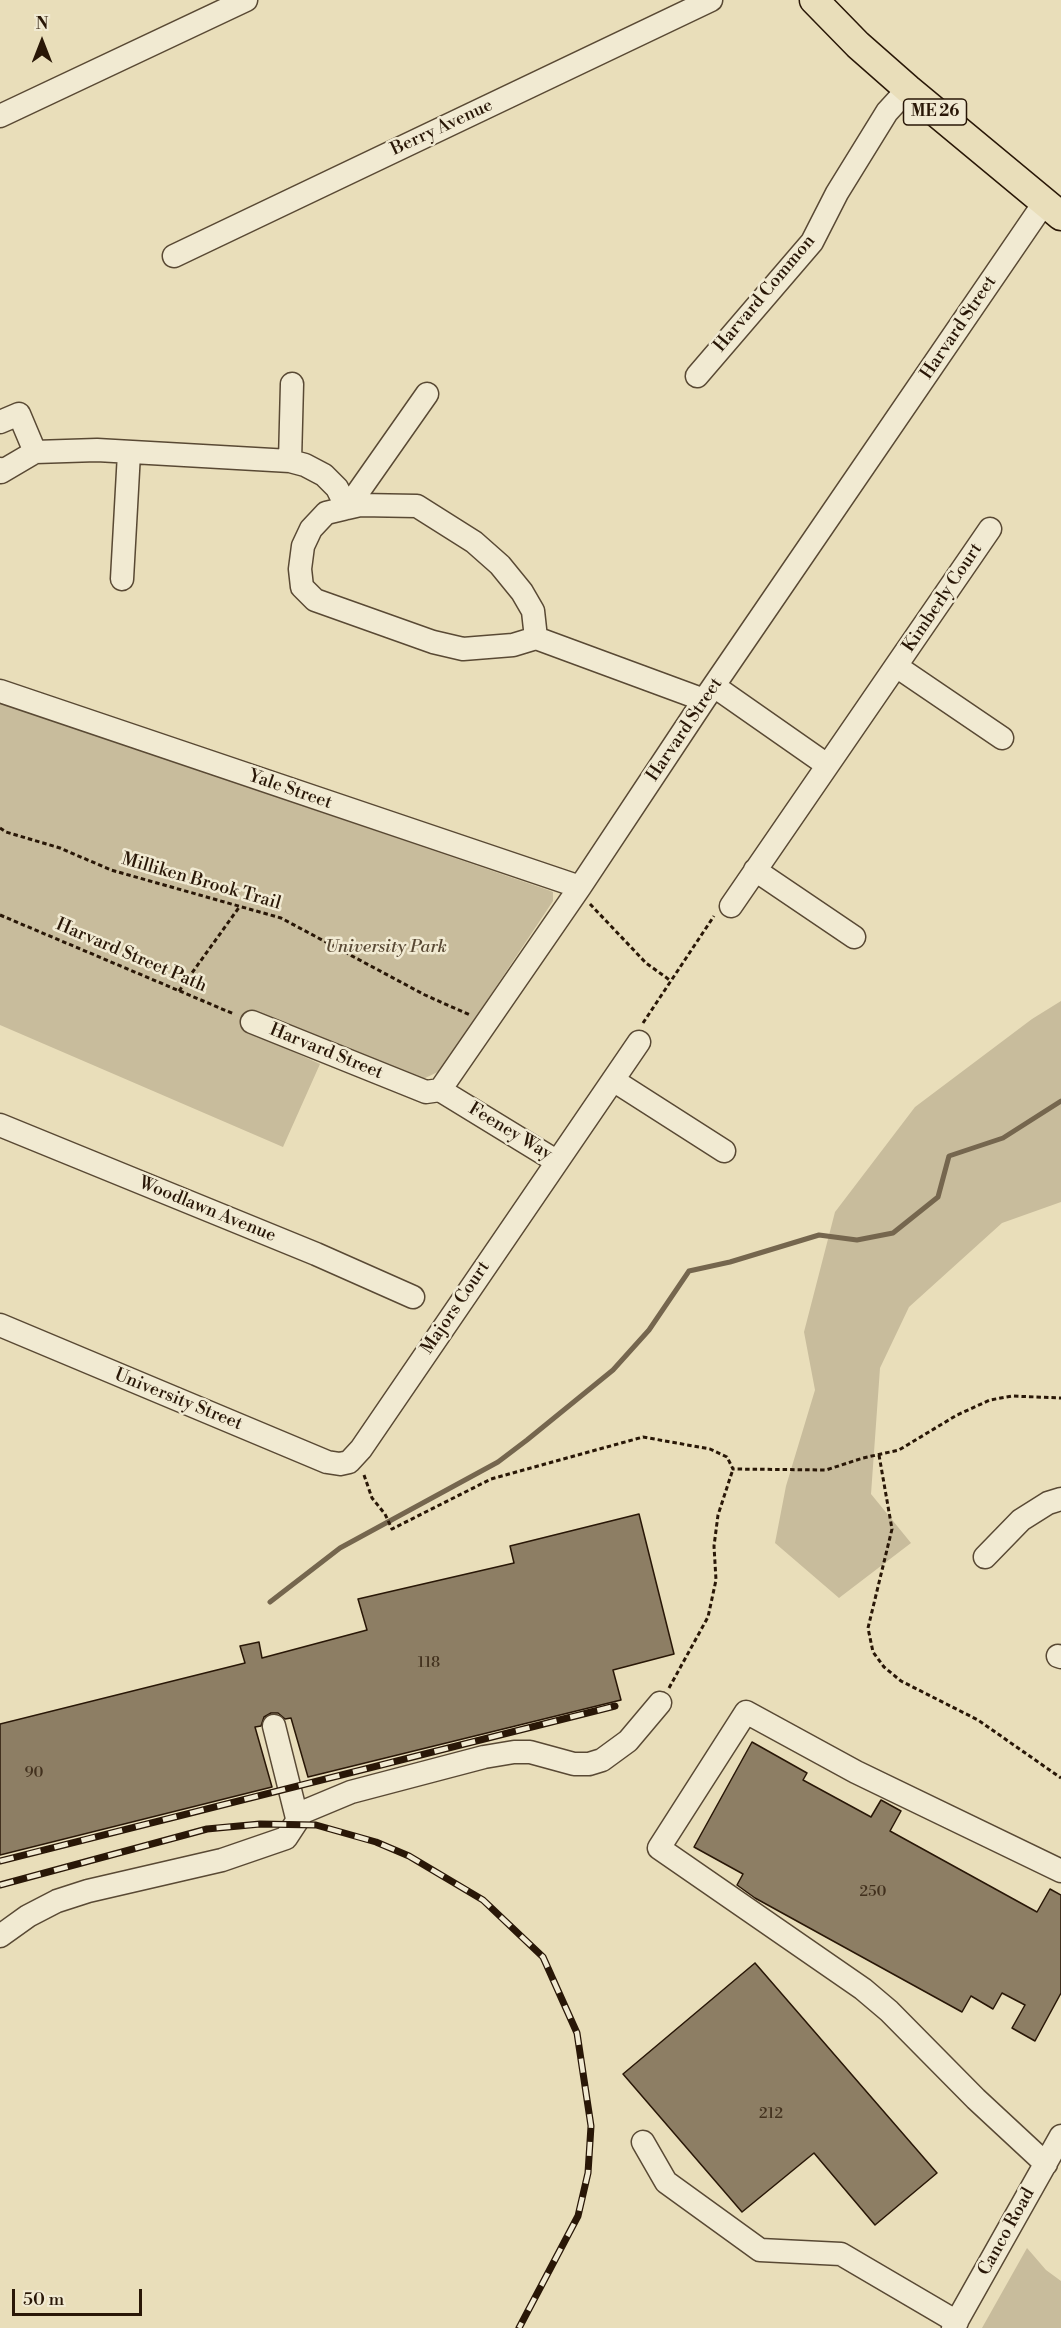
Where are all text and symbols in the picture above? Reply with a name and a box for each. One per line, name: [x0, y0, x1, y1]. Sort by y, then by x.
north arrow: [12, 12, 72, 72]
text: N: [36, 14, 48, 34]
street label: Berry Avenue: [388, 95, 496, 161]
road number: ME 26: [904, 99, 966, 125]
street label: Harvard Common: [710, 231, 820, 357]
street label: Harvard Street: [916, 272, 1002, 384]
street label: Kimberly Court: [899, 539, 987, 657]
street label: Harvard Street: [642, 674, 728, 786]
street label: Yale Street: [245, 766, 335, 814]
street label: Milliken Brook Trail: [119, 849, 283, 915]
street label: Harvard Street Path: [52, 914, 210, 998]
park label: University Park: [325, 937, 447, 959]
street label: Harvard Street: [266, 1019, 386, 1085]
street label: Feeney Way: [464, 1099, 556, 1165]
street label: Woodlawn Avenue: [135, 1173, 279, 1247]
street label: Majors Court: [417, 1257, 495, 1359]
street label: University Street: [111, 1364, 245, 1436]
house number: 118: [418, 1654, 440, 1672]
house number: 90: [24, 1764, 44, 1782]
house number: 250: [860, 1883, 886, 1901]
house number: 212: [759, 2105, 783, 2123]
street label: Canco Road: [974, 2184, 1040, 2280]
scale bar: [15, 2277, 146, 2315]
text: 50 m: [23, 2288, 64, 2311]

